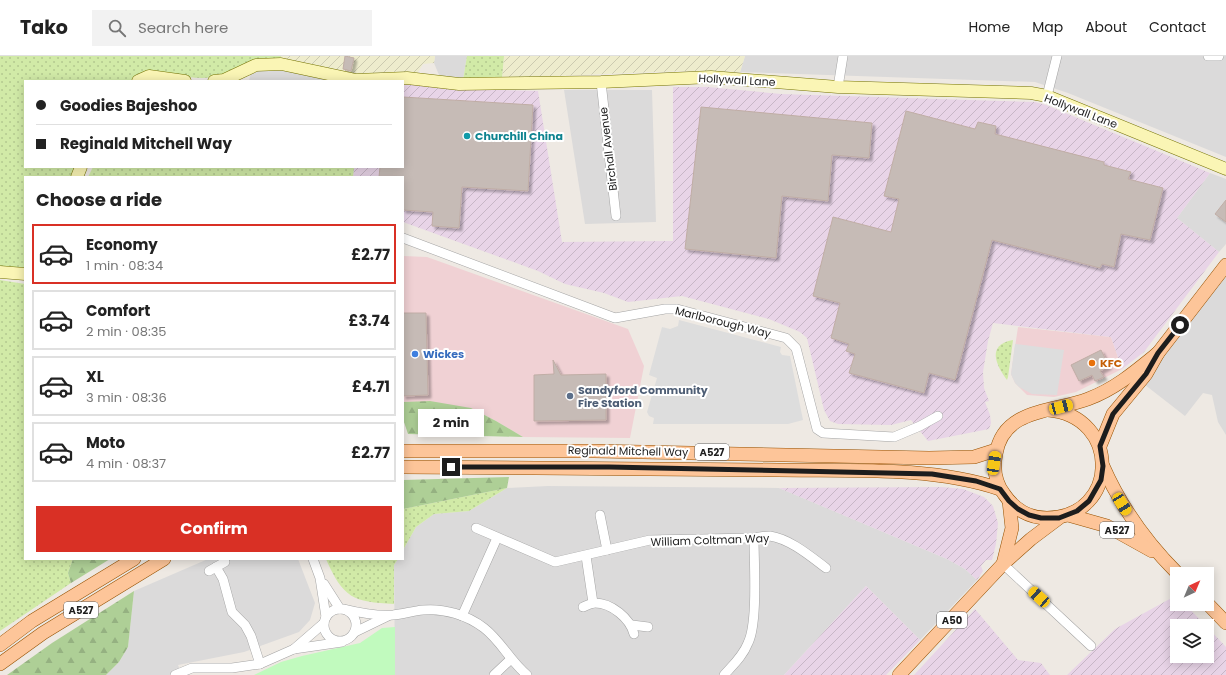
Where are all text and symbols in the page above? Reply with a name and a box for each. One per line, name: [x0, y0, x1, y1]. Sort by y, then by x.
search box: [92, 10, 372, 46]
text: Tako: [20, 14, 68, 41]
icon: search: [106, 17, 128, 39]
text: Search here: [138, 17, 228, 38]
text: Home: [968, 17, 1010, 37]
text: Map: [1032, 17, 1063, 37]
text: About: [1085, 17, 1127, 37]
text: Contact: [1149, 17, 1206, 37]
street label: Hollywall Lane: [698, 70, 776, 90]
street label: Hollywall Lane: [1042, 90, 1120, 132]
text: Goodies Bajeshoo: [60, 95, 197, 116]
street label: Birchall Avenue: [595, 106, 621, 192]
place label: Churchill China: [475, 128, 563, 144]
marker: Churchill China: [462, 131, 472, 141]
text: Reginald Mitchell Way: [60, 133, 232, 154]
text: Choose a ride: [36, 187, 162, 212]
text: Economy: [86, 234, 158, 255]
icon: car: [38, 236, 74, 272]
text: £2.77: [351, 244, 390, 265]
text: 1 min · 08:34: [86, 256, 163, 275]
text: Comfort: [86, 300, 150, 321]
icon: car: [38, 302, 74, 338]
street label: Marlborough Way: [673, 302, 773, 342]
text: £3.74: [349, 310, 390, 331]
route start: [1171, 316, 1189, 334]
text: 2 min · 08:35: [86, 322, 167, 341]
place label: Wickes: [423, 346, 464, 362]
marker: Wickes: [410, 349, 420, 359]
place label: KFC: [1100, 355, 1122, 371]
marker: KFC: [1087, 358, 1097, 368]
text: XL: [86, 366, 104, 387]
icon: car: [38, 368, 74, 404]
text: £4.71: [352, 376, 390, 397]
place label: Sandyford Community Fire Station: [578, 382, 708, 411]
text: 3 min · 08:36: [86, 388, 167, 407]
marker: Sandyford Community Fire Station: [565, 391, 575, 401]
car: [1048, 398, 1074, 416]
callout: 2 min: [418, 409, 484, 437]
text: 2 min: [433, 413, 469, 432]
text: Moto: [86, 432, 125, 453]
icon: car: [38, 434, 74, 470]
text: £2.77: [351, 442, 390, 463]
street label: Reginald Mitchell Way: [568, 442, 689, 460]
road number: A527: [695, 444, 729, 460]
car: [986, 450, 1002, 476]
text: 4 min · 08:37: [86, 454, 166, 473]
route end: [442, 458, 460, 476]
car: [1111, 491, 1133, 517]
button: Confirm: [36, 506, 392, 552]
road number: A527: [1100, 522, 1134, 538]
street label: William Coltman Way: [650, 530, 770, 550]
north arrow: [1170, 567, 1214, 611]
map controls: [1170, 567, 1214, 663]
car: [1026, 585, 1052, 609]
road number: A527: [64, 602, 98, 618]
road number: A50: [937, 612, 967, 628]
button: layers: [1170, 619, 1214, 663]

